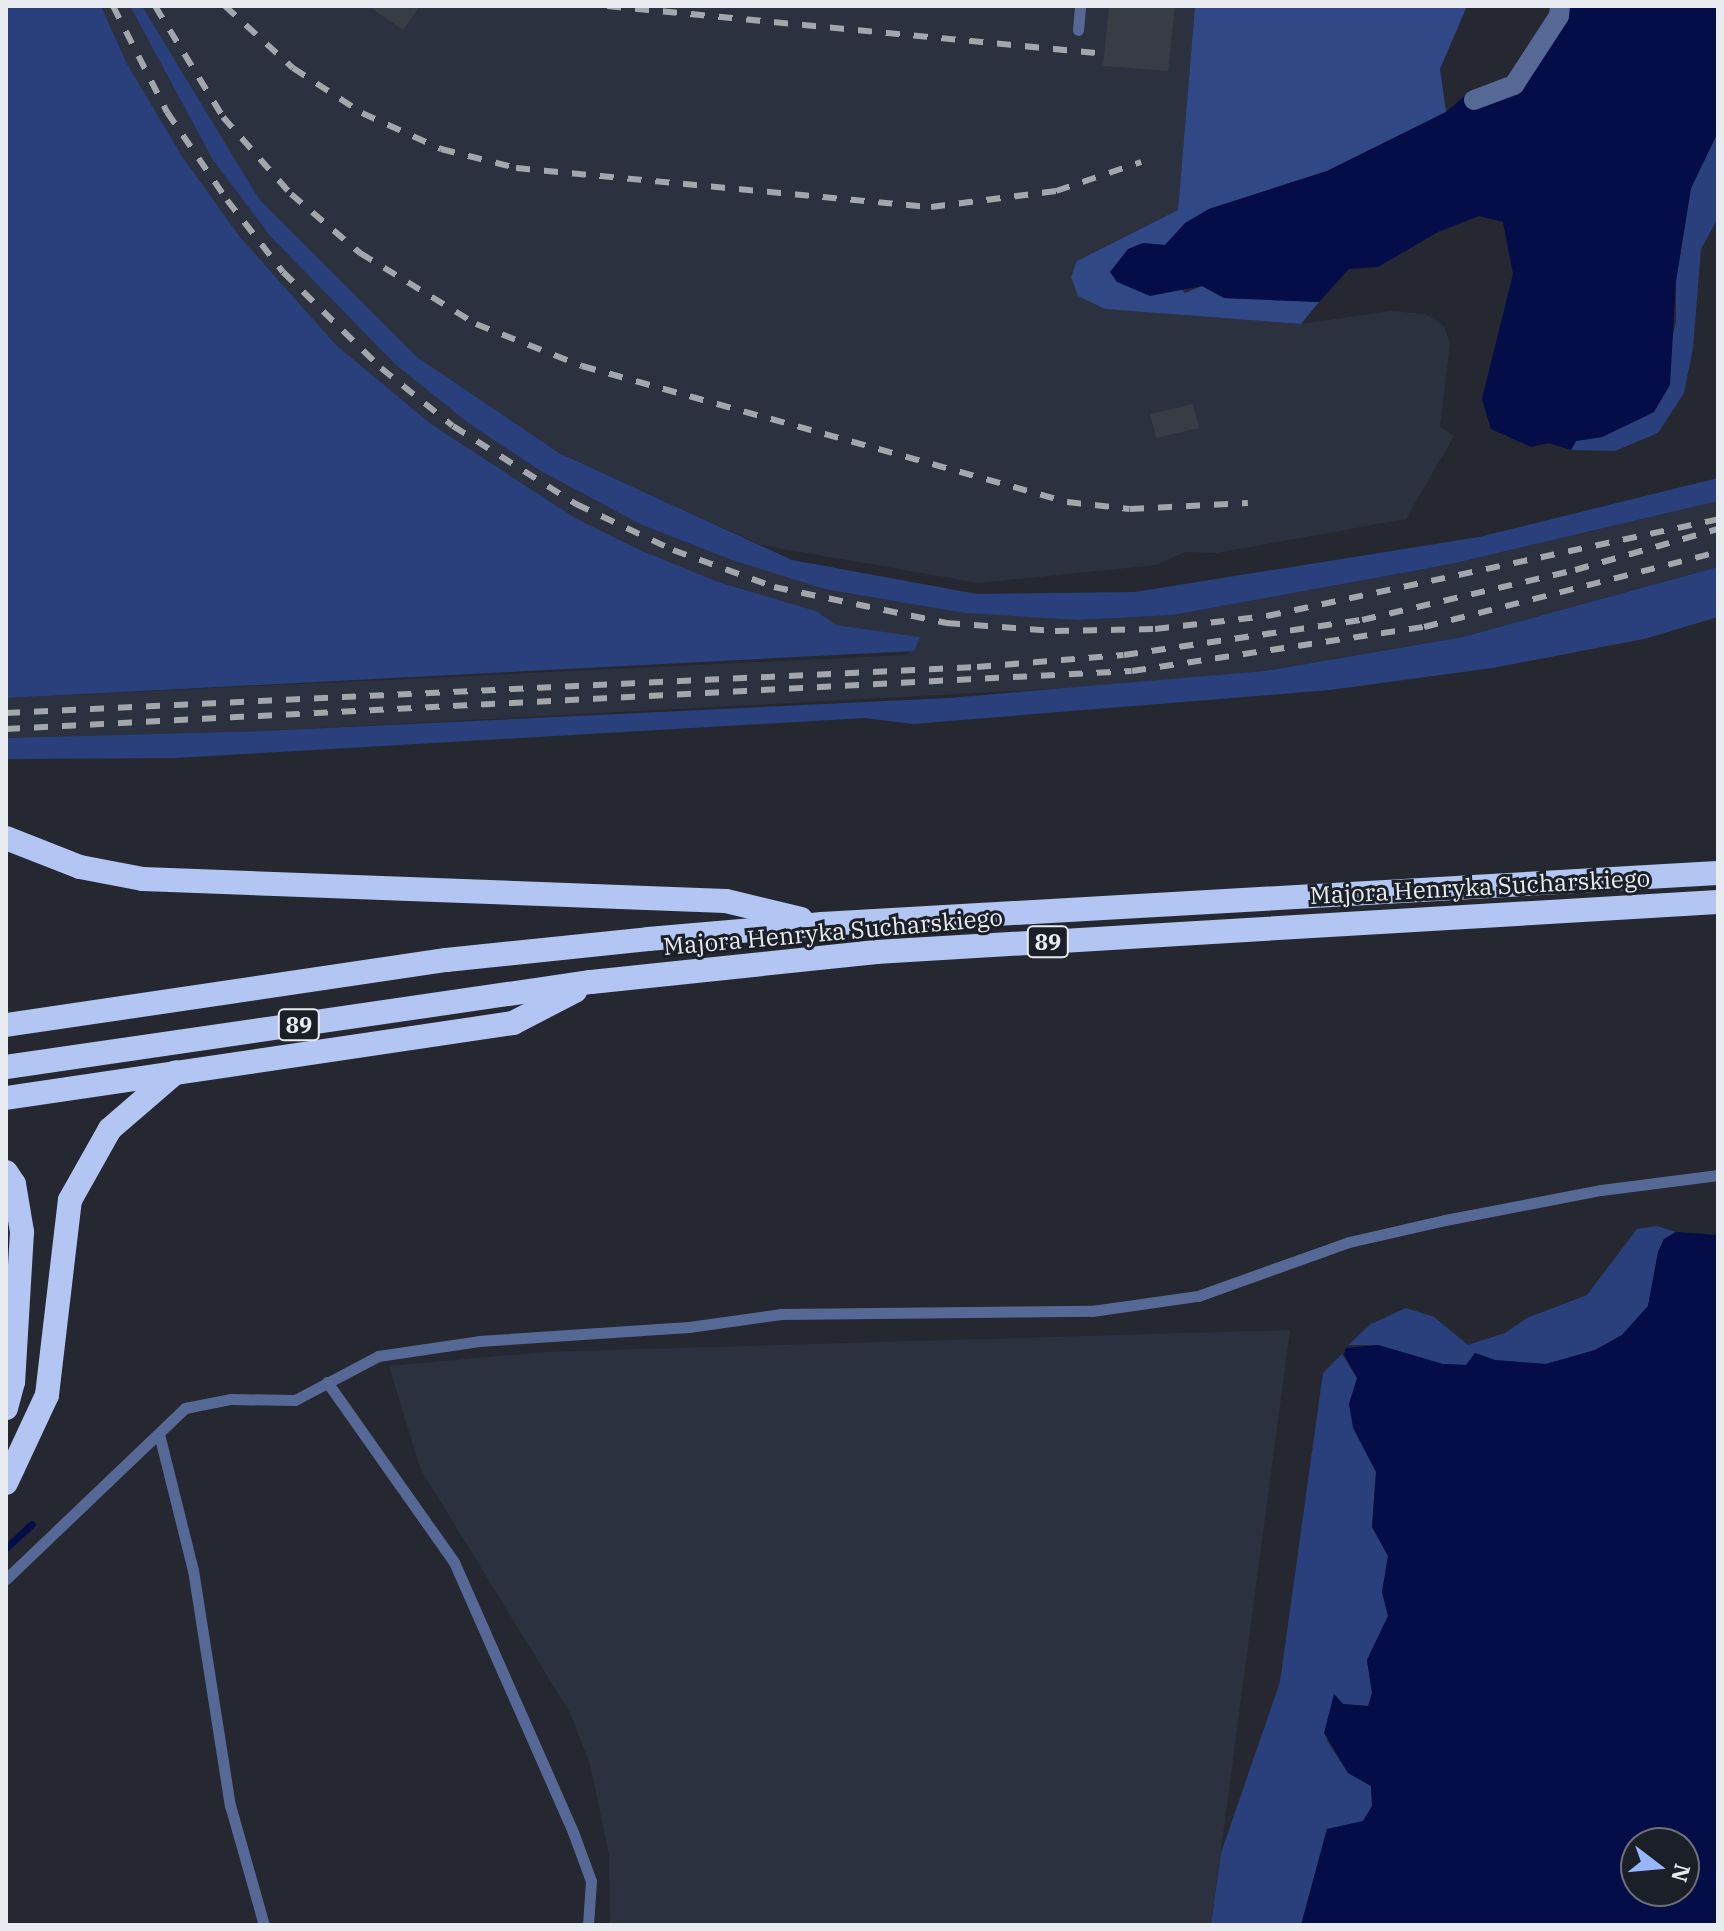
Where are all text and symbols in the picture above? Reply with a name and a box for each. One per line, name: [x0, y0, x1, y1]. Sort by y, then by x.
street label: Majora Henryka Sucharskiego: [1309, 864, 1651, 910]
street label: Majora Henryka Sucharskiego: [662, 903, 1004, 961]
road number: 89: [1026, 924, 1070, 960]
road number: 89: [277, 1007, 321, 1043]
north arrow: [1620, 1827, 1700, 1907]
text: N: [1665, 1861, 1698, 1886]

